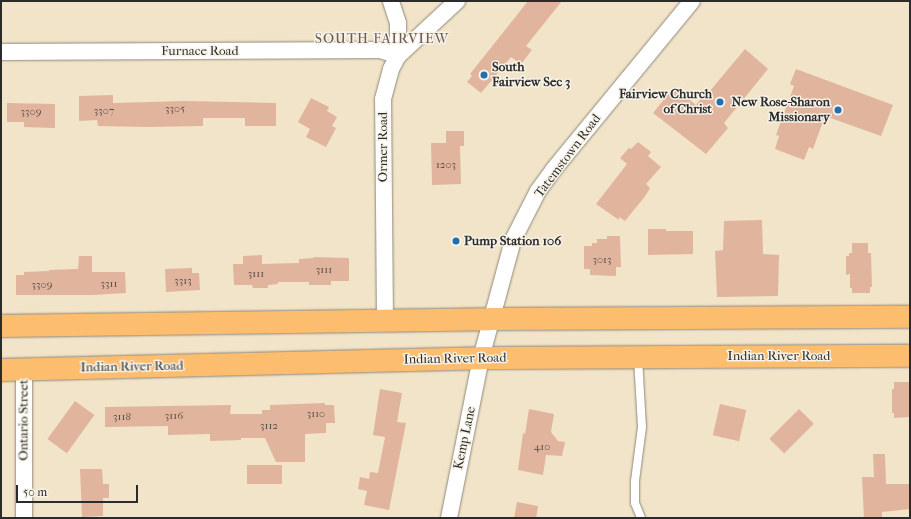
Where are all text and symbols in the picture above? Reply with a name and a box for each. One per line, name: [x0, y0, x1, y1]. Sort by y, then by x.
district label: SOUTH FAIRVIEW: [315, 31, 449, 47]
street label: Furnace Road: [161, 43, 239, 59]
place label: South Fairview Sec 3: [492, 60, 570, 91]
marker: South Fairview Sec 3: [479, 70, 489, 80]
place label: Fairview Church of Christ: [619, 87, 712, 118]
place label: New Rose-Sharon Missionary: [732, 95, 830, 126]
marker: Fairview Church of Christ: [715, 97, 725, 107]
house number: 3305: [165, 102, 185, 116]
house number: 3307: [94, 104, 114, 118]
house number: 3309: [21, 105, 41, 119]
marker: New Rose-Sharon Missionary: [833, 105, 843, 115]
street label: Tatemstown Road: [532, 111, 604, 201]
street label: Ormer Road: [375, 112, 391, 182]
house number: 1203: [436, 158, 456, 172]
place label: Pump Station 106: [464, 233, 561, 249]
marker: Pump Station 106: [451, 236, 461, 246]
house number: 3013: [593, 253, 611, 267]
house number: 3111: [316, 263, 332, 277]
house number: 3111: [248, 267, 264, 281]
house number: 3313: [174, 274, 192, 288]
house number: 3311: [101, 277, 117, 291]
house number: 3309: [32, 278, 52, 292]
street label: Indian River Road: [728, 348, 830, 364]
street label: Indian River Road: [403, 350, 507, 368]
street label: Indian River Road: [80, 358, 184, 376]
street label: Ontario Street: [16, 379, 32, 461]
street label: Kemp Lane: [451, 405, 479, 471]
house number: 3110: [307, 407, 325, 421]
house number: 3116: [165, 409, 183, 423]
house number: 3118: [113, 410, 131, 424]
house number: 3112: [260, 419, 278, 433]
house number: 410: [534, 440, 550, 454]
scale bar: [18, 477, 140, 503]
text: 50 m: [23, 485, 47, 499]

